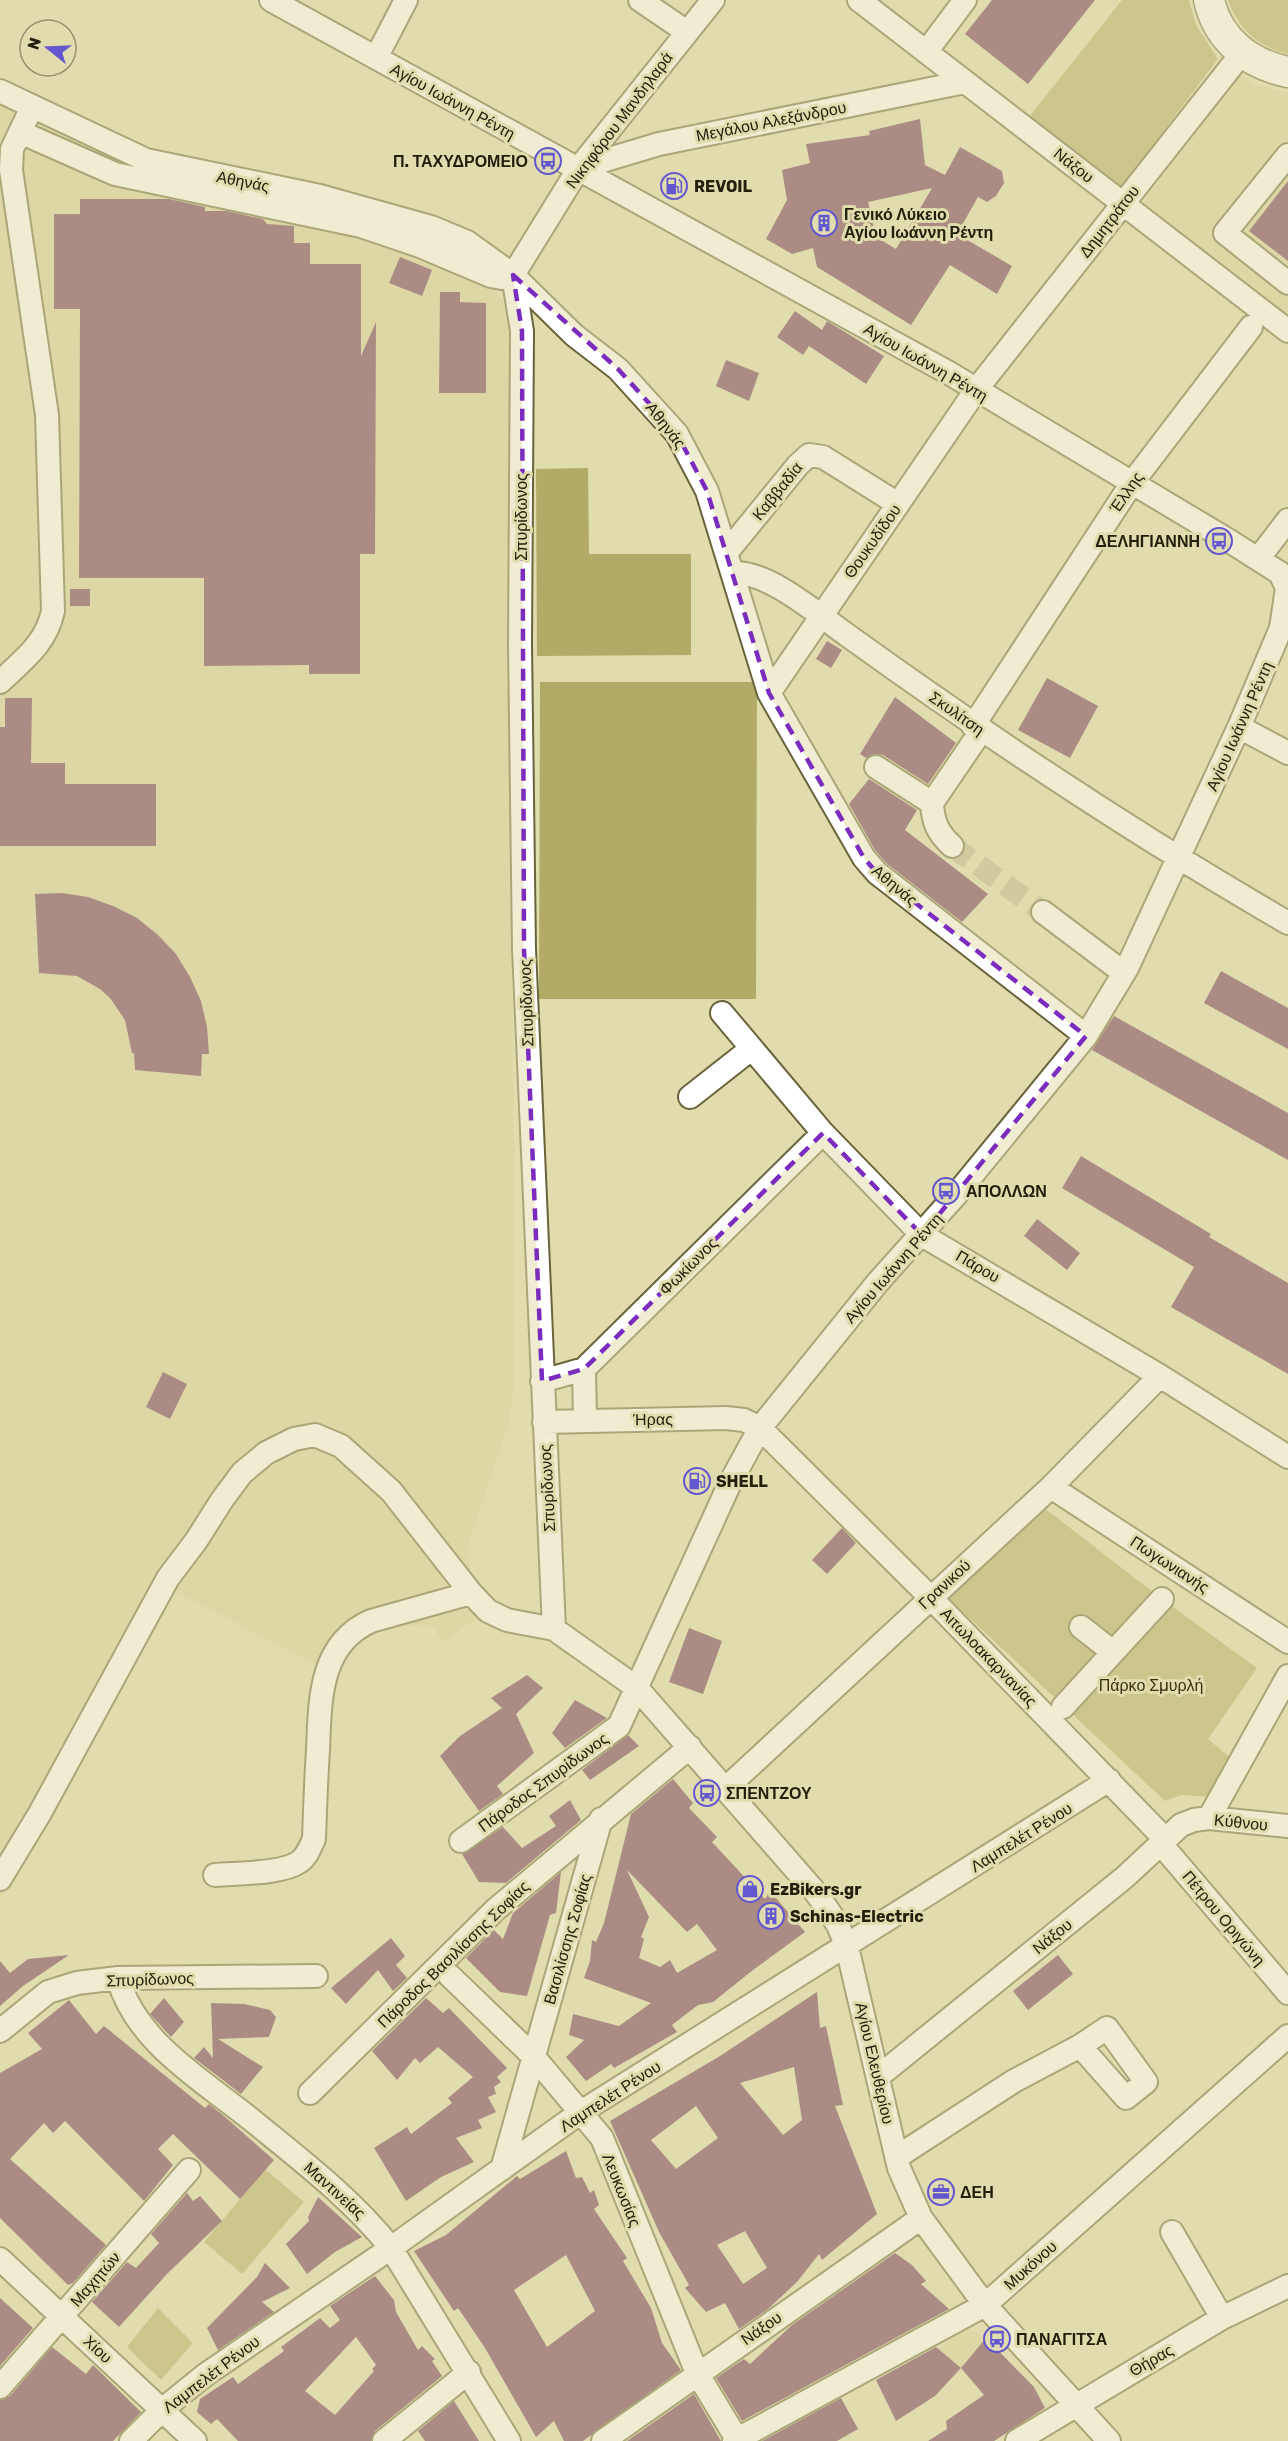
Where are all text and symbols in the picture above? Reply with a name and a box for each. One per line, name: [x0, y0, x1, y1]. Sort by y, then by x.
north arrow: [18, 18, 78, 78]
text: N: [23, 35, 45, 52]
street label: Νικηφόρου Μανδηλαρά: [562, 48, 677, 192]
street label: Αγίου Ιωάννη Ρέντη: [387, 59, 518, 144]
street label: Μεγάλου Αλεξάνδρου: [694, 98, 848, 145]
street label: Νάξου: [1050, 144, 1097, 187]
bus stop icon: Π. ΤΑΧΥΔΡΟΜΕΙΟ: [533, 146, 563, 176]
place label: Π. ΤΑΧΥΔΡΟΜΕΙΟ: [393, 152, 528, 171]
street label: Αθηνάς: [215, 167, 271, 196]
fuel station icon: REVOIL: [659, 171, 689, 201]
place label: REVOIL: [694, 177, 753, 196]
street label: Δημητράτου: [1075, 182, 1143, 261]
place label: Γενικό Λύκειο Αγίου Ιωάννη Ρέντη: [844, 205, 993, 242]
building icon: Γενικό Λύκειο Αγίου Ιωάννη Ρέντη: [809, 208, 839, 238]
street label: Αγίου Ιωάννη Ρέντη: [861, 319, 991, 406]
street label: Αθηνάς: [642, 398, 690, 452]
street label: Καββαδία: [748, 458, 807, 524]
street label: Έλλης: [1105, 468, 1147, 517]
street label: Σπυρίδωνος: [512, 473, 531, 561]
street label: Θουκυδίδου: [840, 501, 905, 582]
bus stop icon: ΔΕΛΗΓΙΑΝΝΗ: [1204, 526, 1234, 556]
place label: ΔΕΛΗΓΙΑΝΝΗ: [1095, 532, 1200, 551]
street label: Αγίου Ιωάννη Ρέντη: [1202, 659, 1277, 794]
street label: Σκυλίτση: [925, 688, 988, 739]
street label: Αθηνάς: [868, 861, 921, 910]
street label: Σπυρίδωνος: [515, 959, 538, 1047]
bus stop icon: ΑΠΟΛΛΩΝ: [931, 1176, 961, 1206]
place label: ΑΠΟΛΛΩΝ: [966, 1182, 1047, 1201]
street label: Αγίου Ιωάννη Ρέντη: [840, 1209, 946, 1327]
street label: Φωκίωνος: [656, 1233, 721, 1299]
street label: Πάρου: [952, 1246, 1003, 1287]
street label: Ήρας: [632, 1410, 673, 1429]
street label: Σπυρίδωνος: [536, 1443, 559, 1532]
fuel station icon: SHELL: [682, 1466, 712, 1496]
place label: SHELL: [716, 1472, 768, 1491]
street label: Πωγωνιανής: [1127, 1532, 1213, 1597]
street label: Γρανικού: [914, 1556, 974, 1613]
street label: Αιτωλοακαρνανίας: [937, 1604, 1041, 1711]
park label: Πάρκο Σµυρλή: [1099, 1676, 1203, 1695]
street label: Πάροδος Σπυρίδωνος: [475, 1729, 612, 1836]
bus stop icon: ΣΠΕΝΤΖΟΥ: [692, 1778, 722, 1808]
place label: ΣΠΕΝΤΖΟΥ: [726, 1784, 812, 1803]
street label: Λαμπελέτ Ρένου: [967, 1799, 1076, 1876]
street label: Κύθνου: [1213, 1810, 1269, 1835]
street label: Πέτρου Οριγώνη: [1178, 1867, 1269, 1970]
street label: Βασιλίσσης Σοφίας: [540, 1871, 595, 2007]
shop icon: EzBikers.gr: [735, 1874, 765, 1904]
street label: Πάροδος Βασιλίσσης Σοφίας: [374, 1877, 533, 2032]
place label: EzBikers.gr: [770, 1880, 862, 1899]
building icon: Schinas-Electric: [756, 1901, 786, 1931]
place label: Schinas-Electric: [790, 1907, 924, 1926]
street label: Νάξου: [1029, 1915, 1076, 1958]
street label: Σπυρίδωνος: [106, 1968, 194, 1991]
street label: Αγίου Ελευθερίου: [851, 2000, 898, 2126]
street label: Λαμπελέτ Ρένου: [556, 2057, 664, 2136]
street label: Λευκωσίας: [598, 2151, 645, 2230]
street label: Μαντινείας: [300, 2158, 370, 2223]
office icon: ΔΕΗ: [926, 2177, 956, 2207]
place label: ΔΕΗ: [960, 2183, 994, 2202]
street label: Μυκόνου: [1000, 2237, 1061, 2294]
street label: Μαχητών: [66, 2248, 124, 2311]
street label: Νάξου: [737, 2308, 785, 2349]
bus stop icon: ΠΑΝΑΓΙΤΣΑ: [982, 2324, 1012, 2354]
place label: ΠΑΝΑΓΙΤΣΑ: [1016, 2330, 1108, 2349]
street label: Χίου: [80, 2332, 116, 2367]
street label: Λαμπελέτ Ρένου: [159, 2332, 263, 2417]
street label: Θήρας: [1126, 2340, 1177, 2381]

